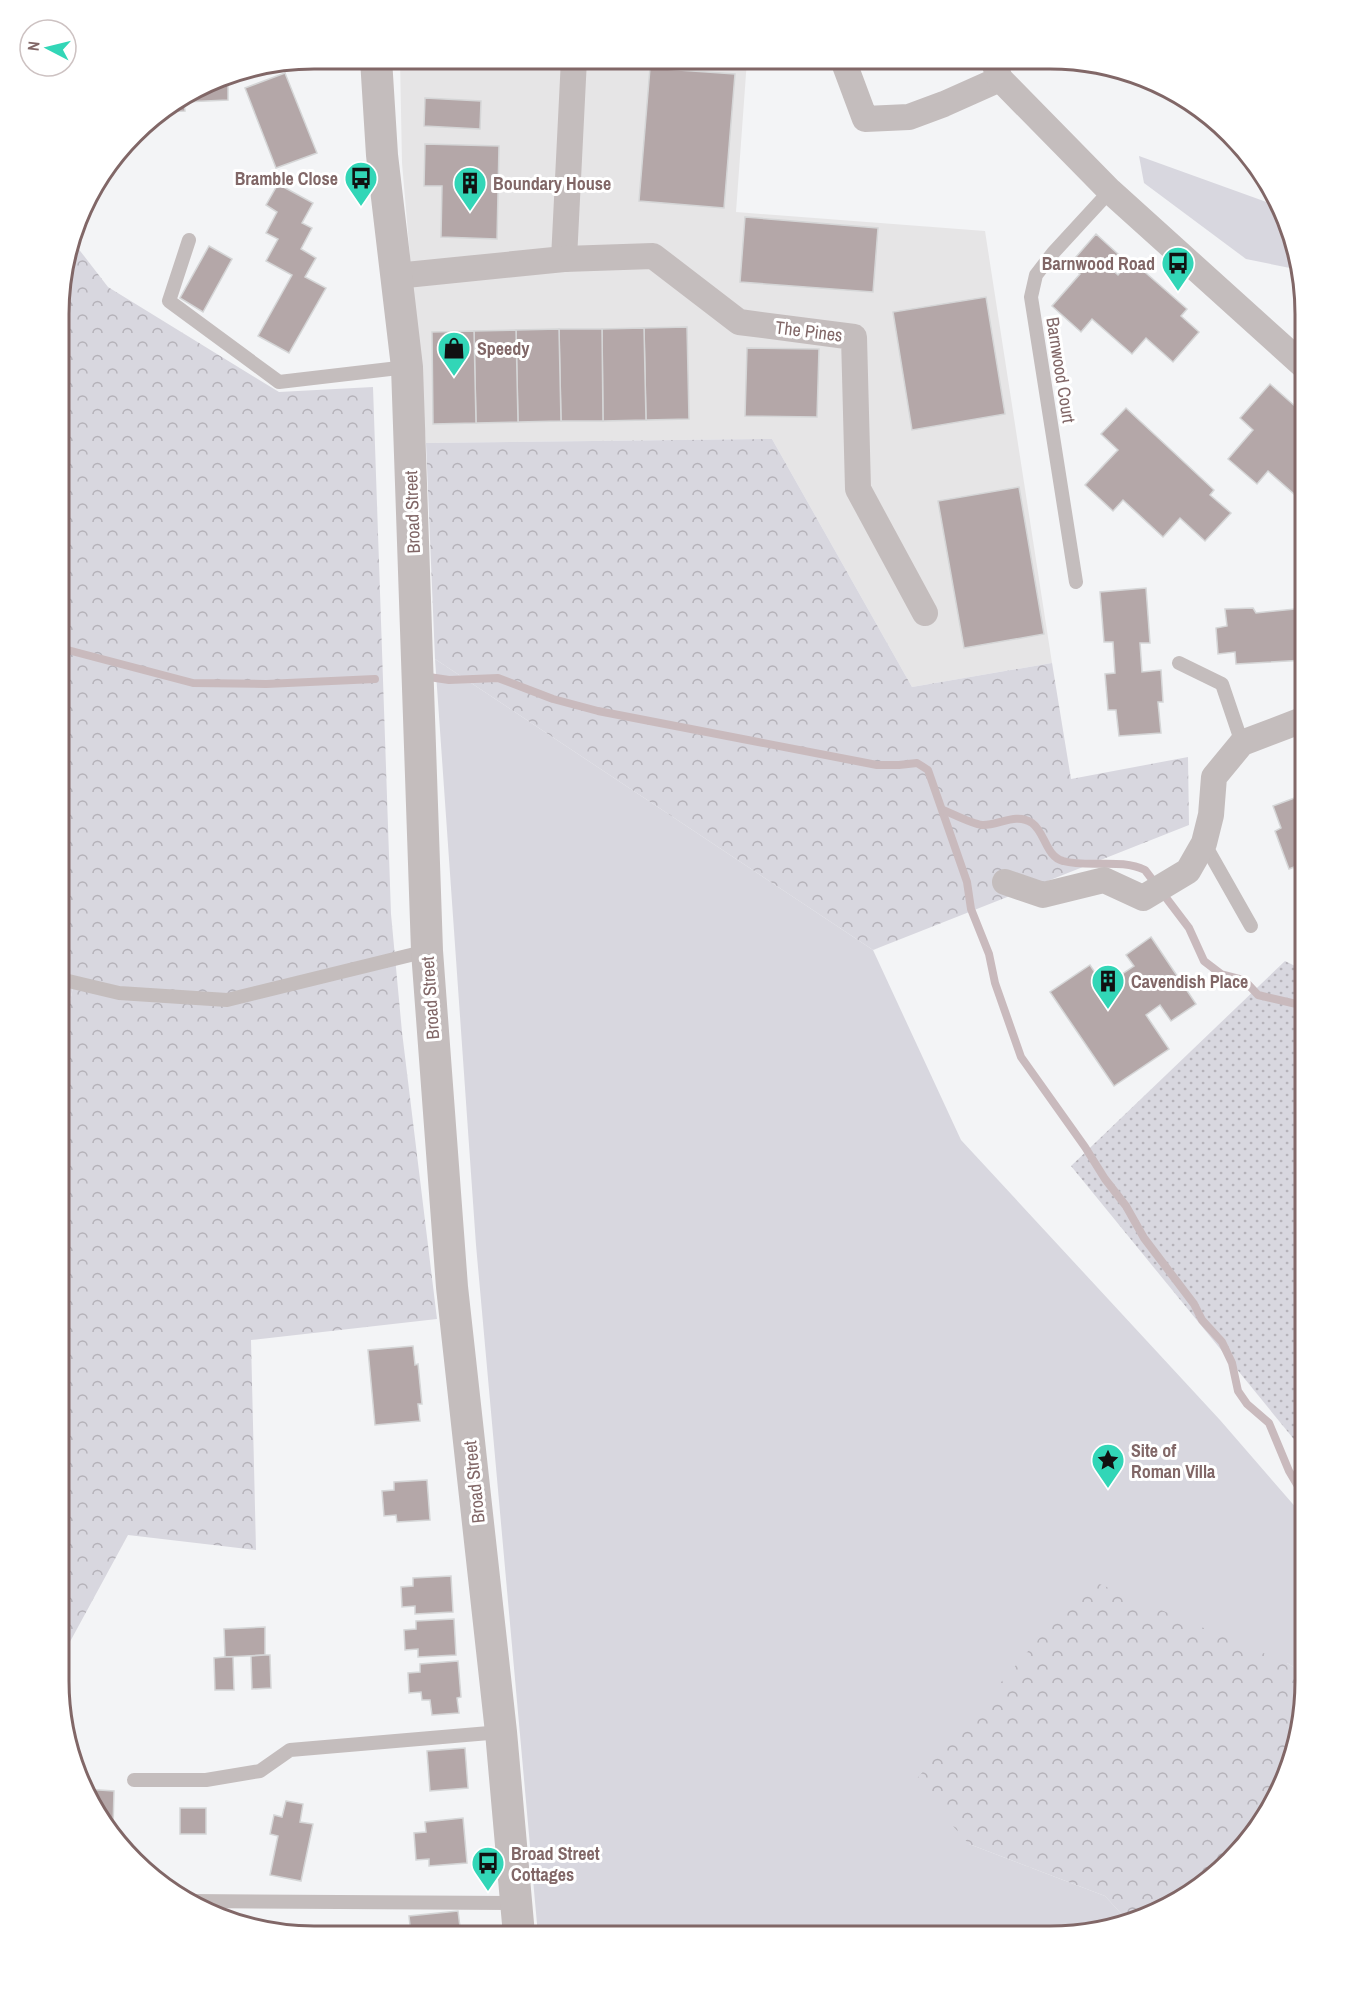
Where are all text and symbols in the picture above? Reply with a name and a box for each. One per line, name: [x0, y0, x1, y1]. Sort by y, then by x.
north arrow: [18, 18, 78, 78]
text: N: [22, 40, 45, 52]
bus stop icon: Bramble Close: [343, 160, 379, 207]
building icon: Boundary House: [452, 165, 488, 212]
place label: Bramble Close: [235, 166, 338, 191]
place label: Boundary House: [493, 171, 611, 196]
bus stop icon: Barnwood Road: [1160, 245, 1196, 292]
place label: Barnwood Road: [1042, 251, 1155, 276]
street label: The Pines: [774, 314, 844, 348]
street label: Barnwood Court: [1040, 315, 1082, 425]
shop icon: Speedy: [436, 330, 472, 377]
place label: Speedy: [477, 336, 530, 361]
street label: Broad Street: [398, 470, 426, 554]
street label: Broad Street: [415, 956, 445, 1040]
building icon: Cavendish Place: [1090, 963, 1126, 1010]
place label: Cavendish Place: [1131, 969, 1248, 994]
place label: Site of Roman Villa: [1131, 1438, 1216, 1484]
street label: Broad Street: [457, 1439, 491, 1525]
place icon: Site of Roman Villa: [1090, 1442, 1126, 1489]
place label: Broad Street Cottages: [511, 1841, 600, 1887]
bus stop icon: Broad Street Cottages: [470, 1845, 506, 1892]

